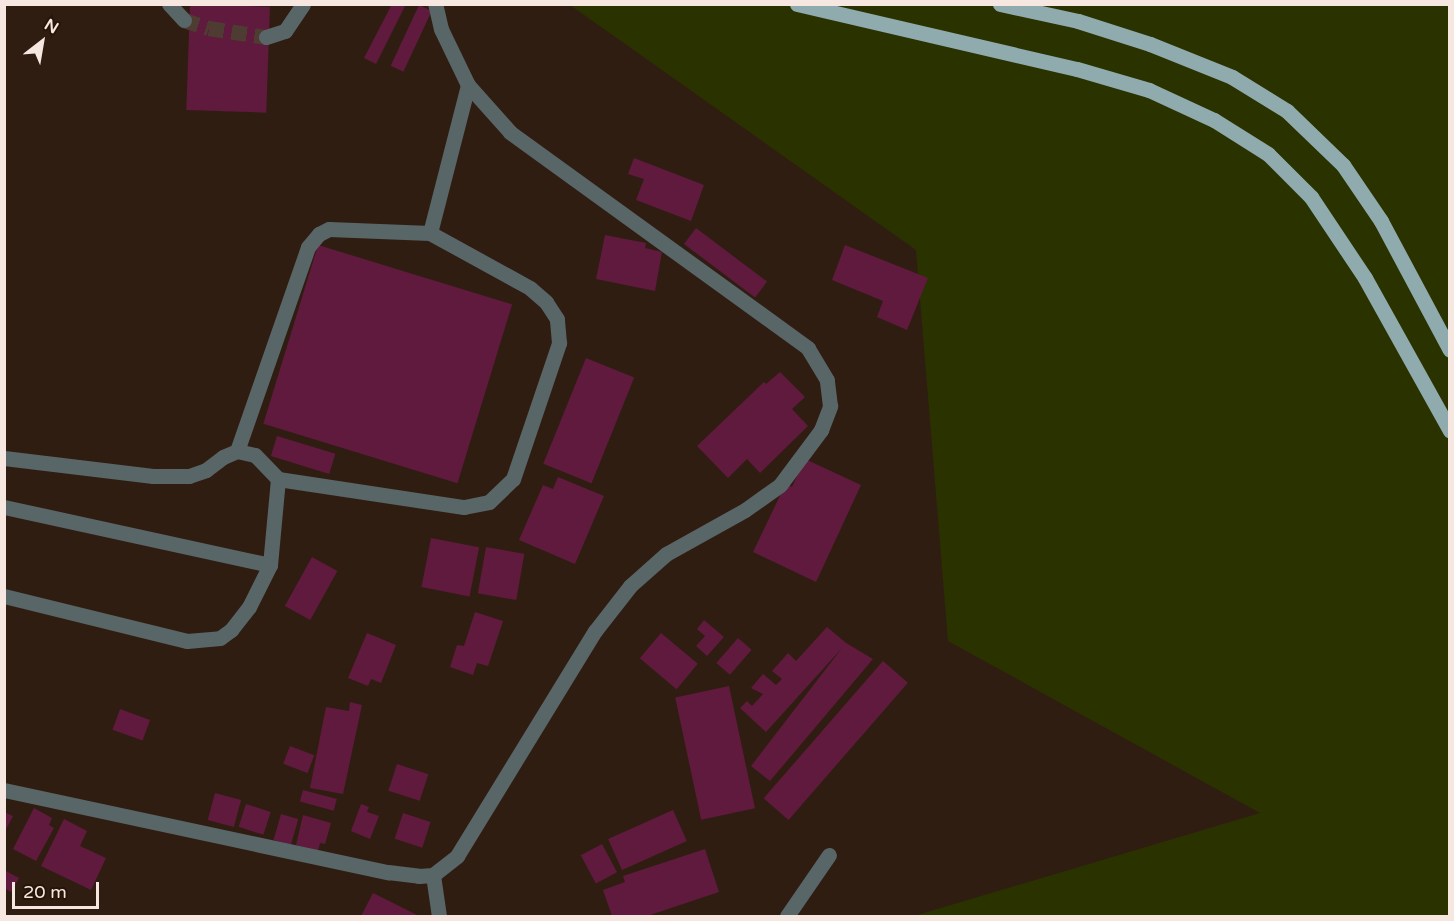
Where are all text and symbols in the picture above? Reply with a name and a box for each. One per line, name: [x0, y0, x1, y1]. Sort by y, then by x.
north arrow: [12, 12, 72, 72]
text: N: [41, 15, 62, 38]
scale bar: [15, 870, 102, 908]
text: 20 m: [23, 881, 67, 903]

